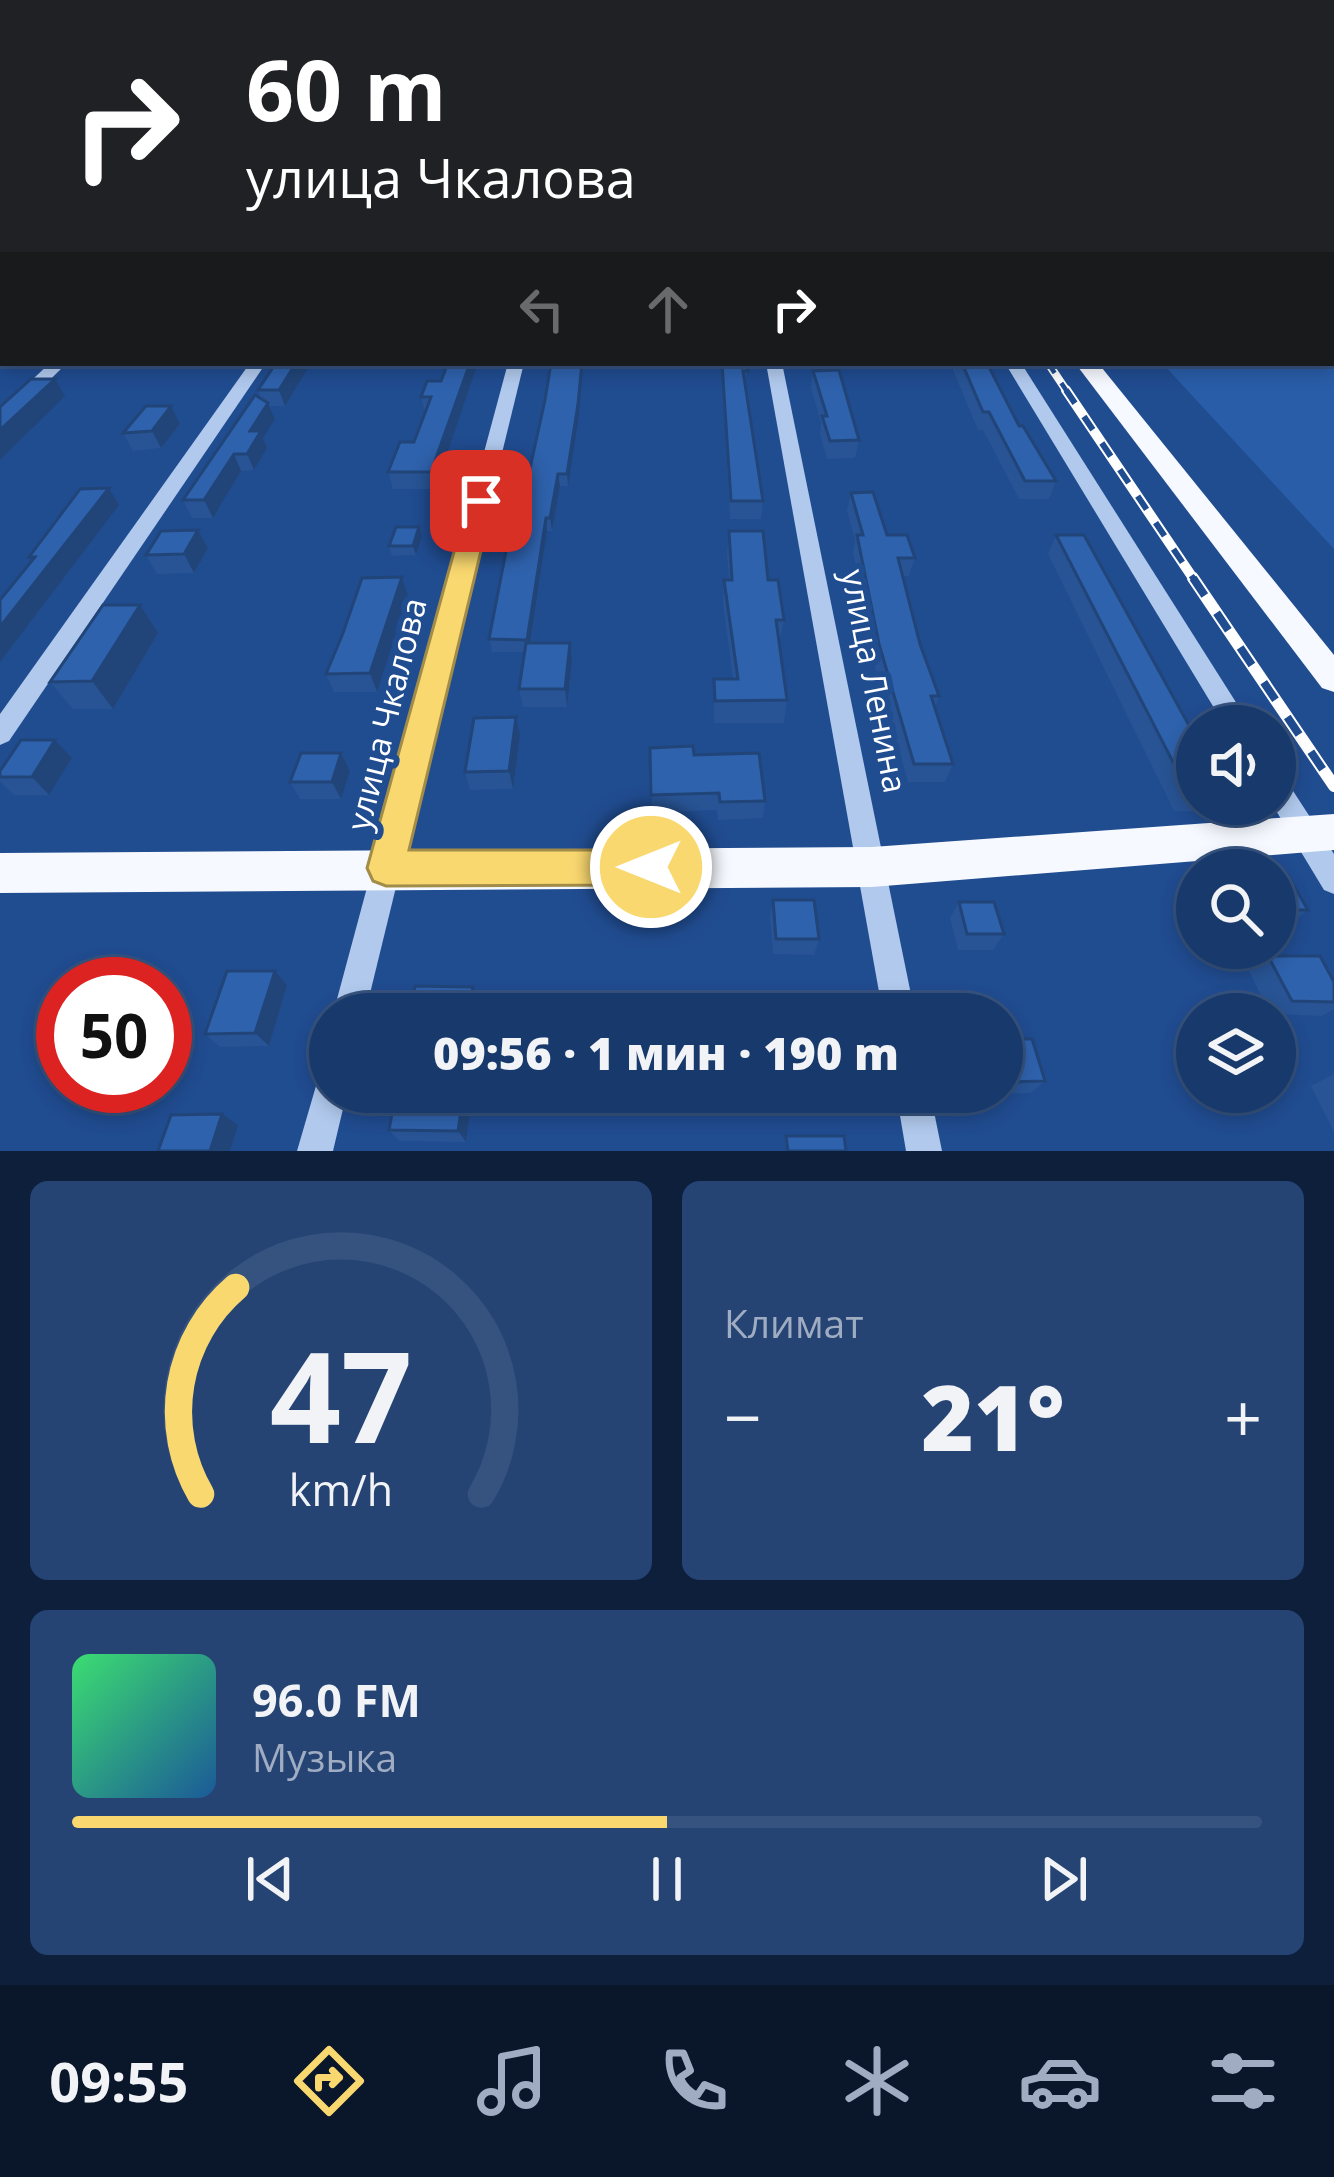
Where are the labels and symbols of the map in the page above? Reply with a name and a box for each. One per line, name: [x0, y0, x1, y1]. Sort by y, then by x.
pin: [430, 450, 532, 552]
street label: улица Ленина: [831, 565, 919, 797]
street label: улица Чкалова: [335, 593, 437, 835]
position arrow: [588, 804, 714, 930]
speed limit sign: 50: [36, 957, 192, 1113]

